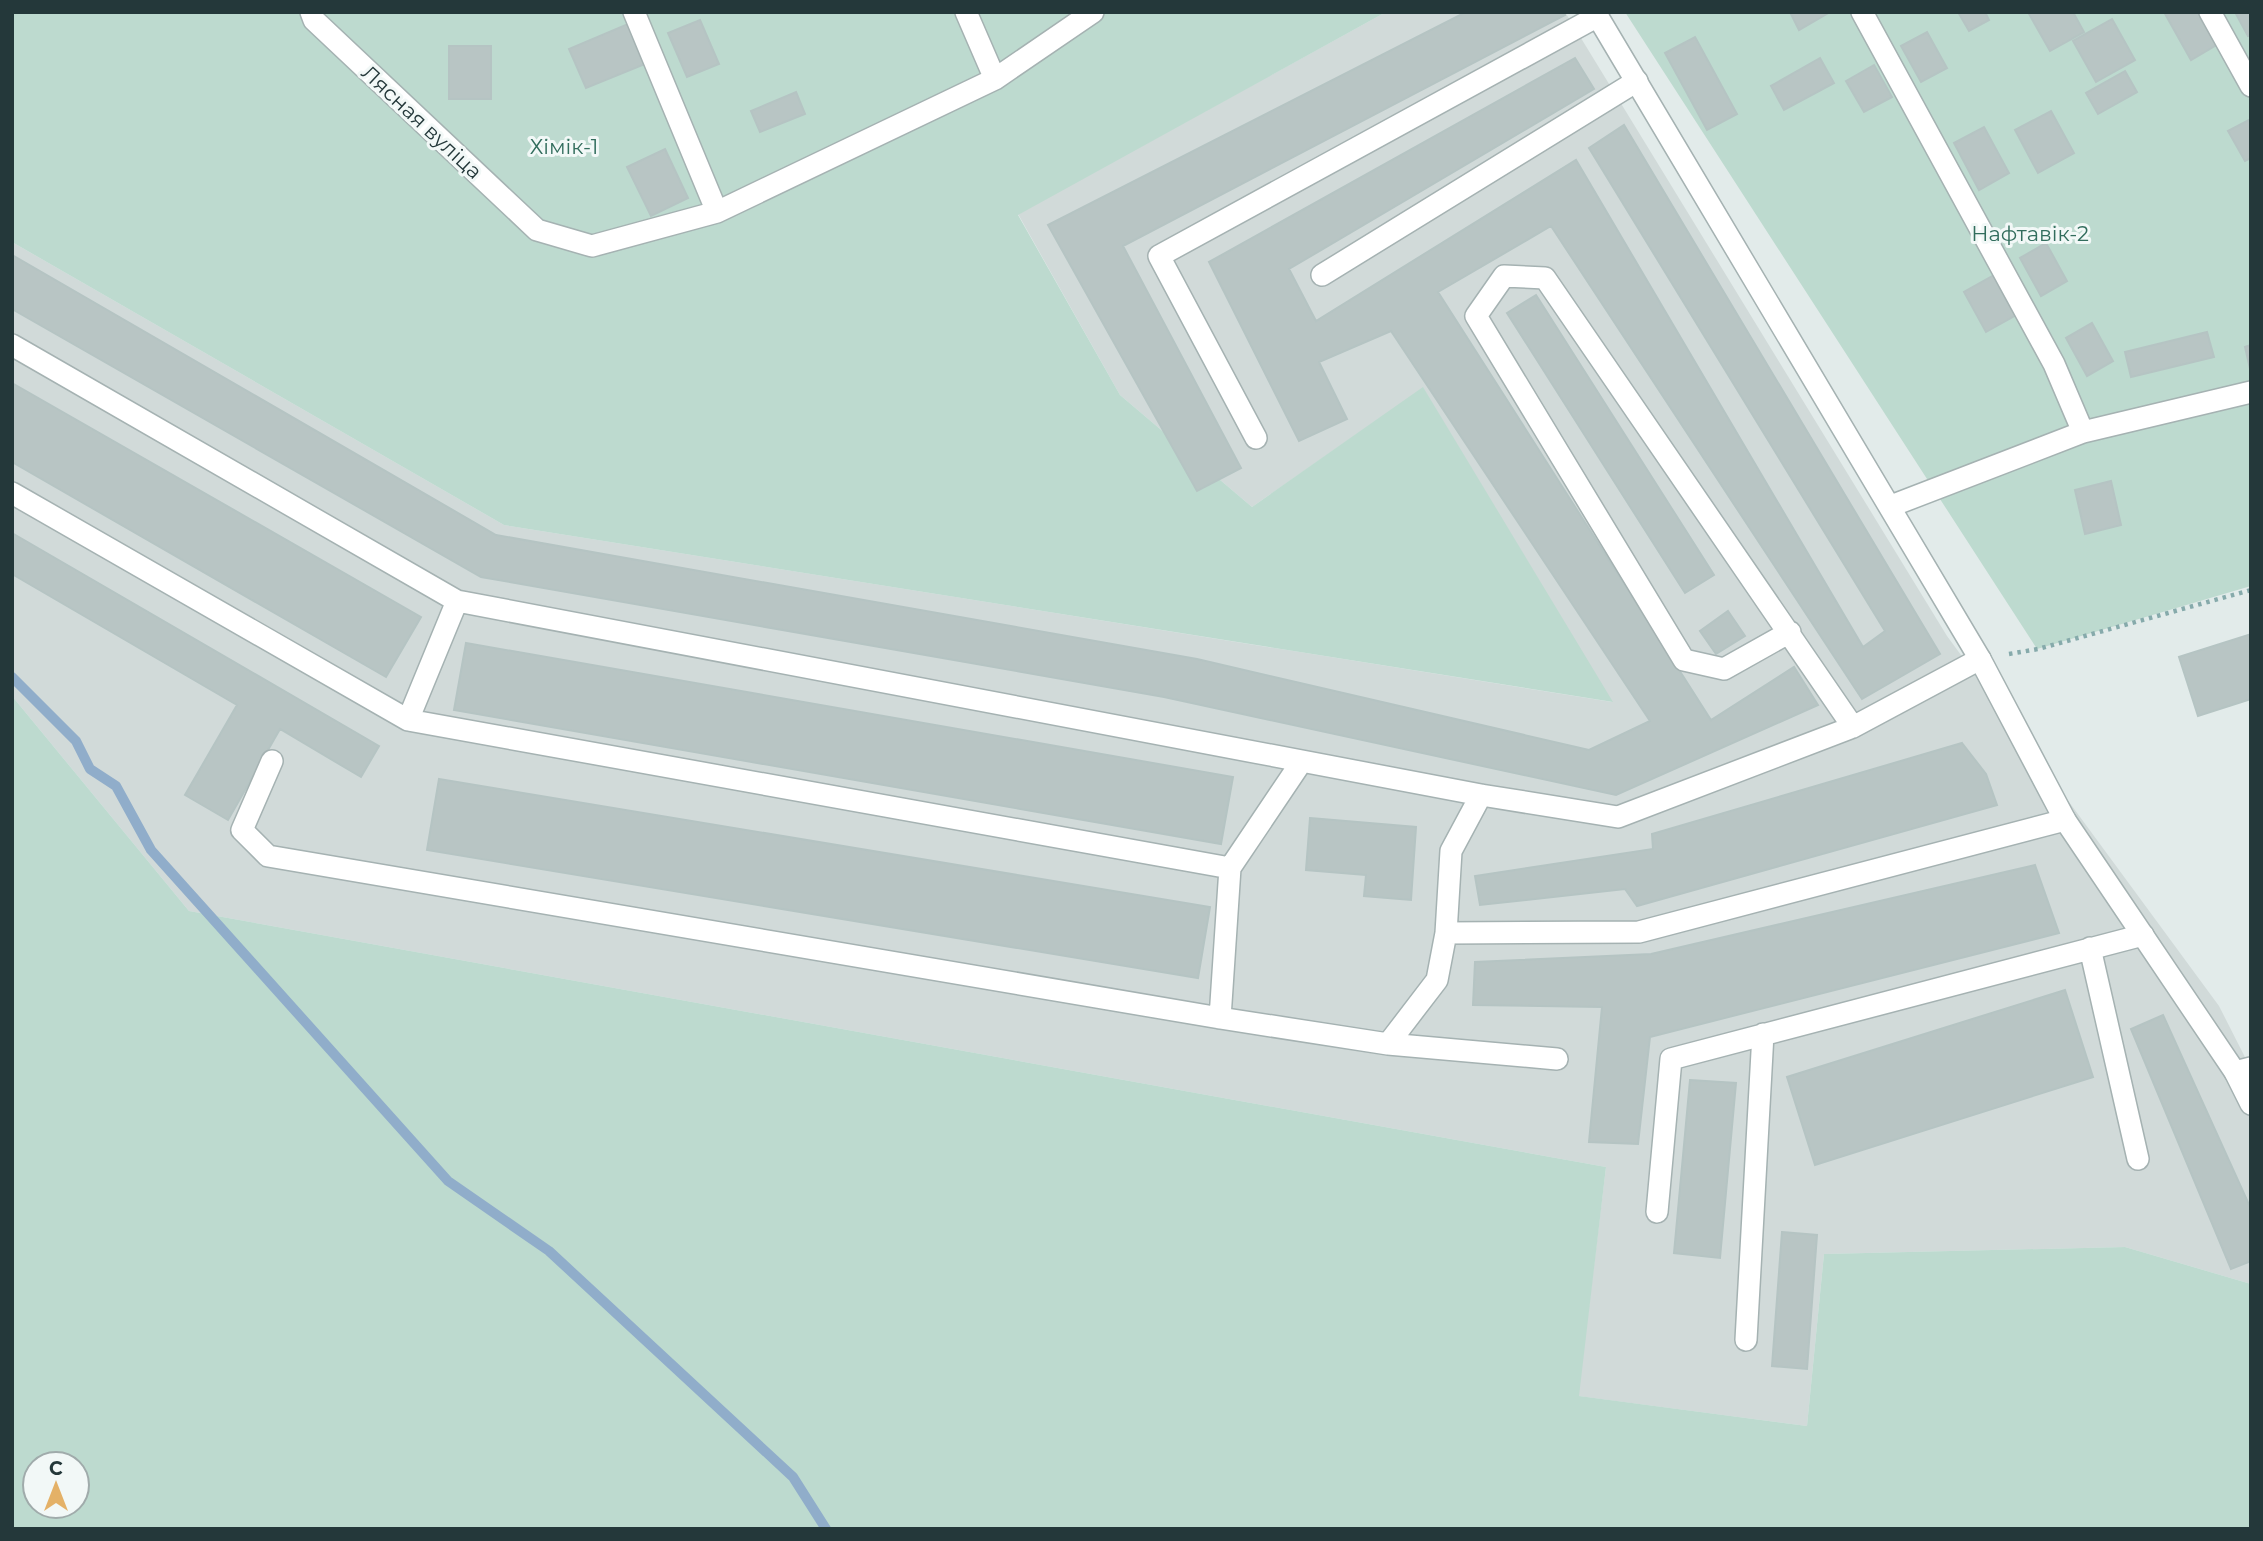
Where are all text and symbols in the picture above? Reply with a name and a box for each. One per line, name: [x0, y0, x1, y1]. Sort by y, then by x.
street label: Лясная вуліца: [357, 60, 487, 184]
park label: Хімік-1: [530, 134, 598, 159]
park label: Нафтавік-2: [1971, 221, 2089, 246]
north arrow: [21, 1450, 91, 1520]
text: С: [49, 1457, 63, 1480]

